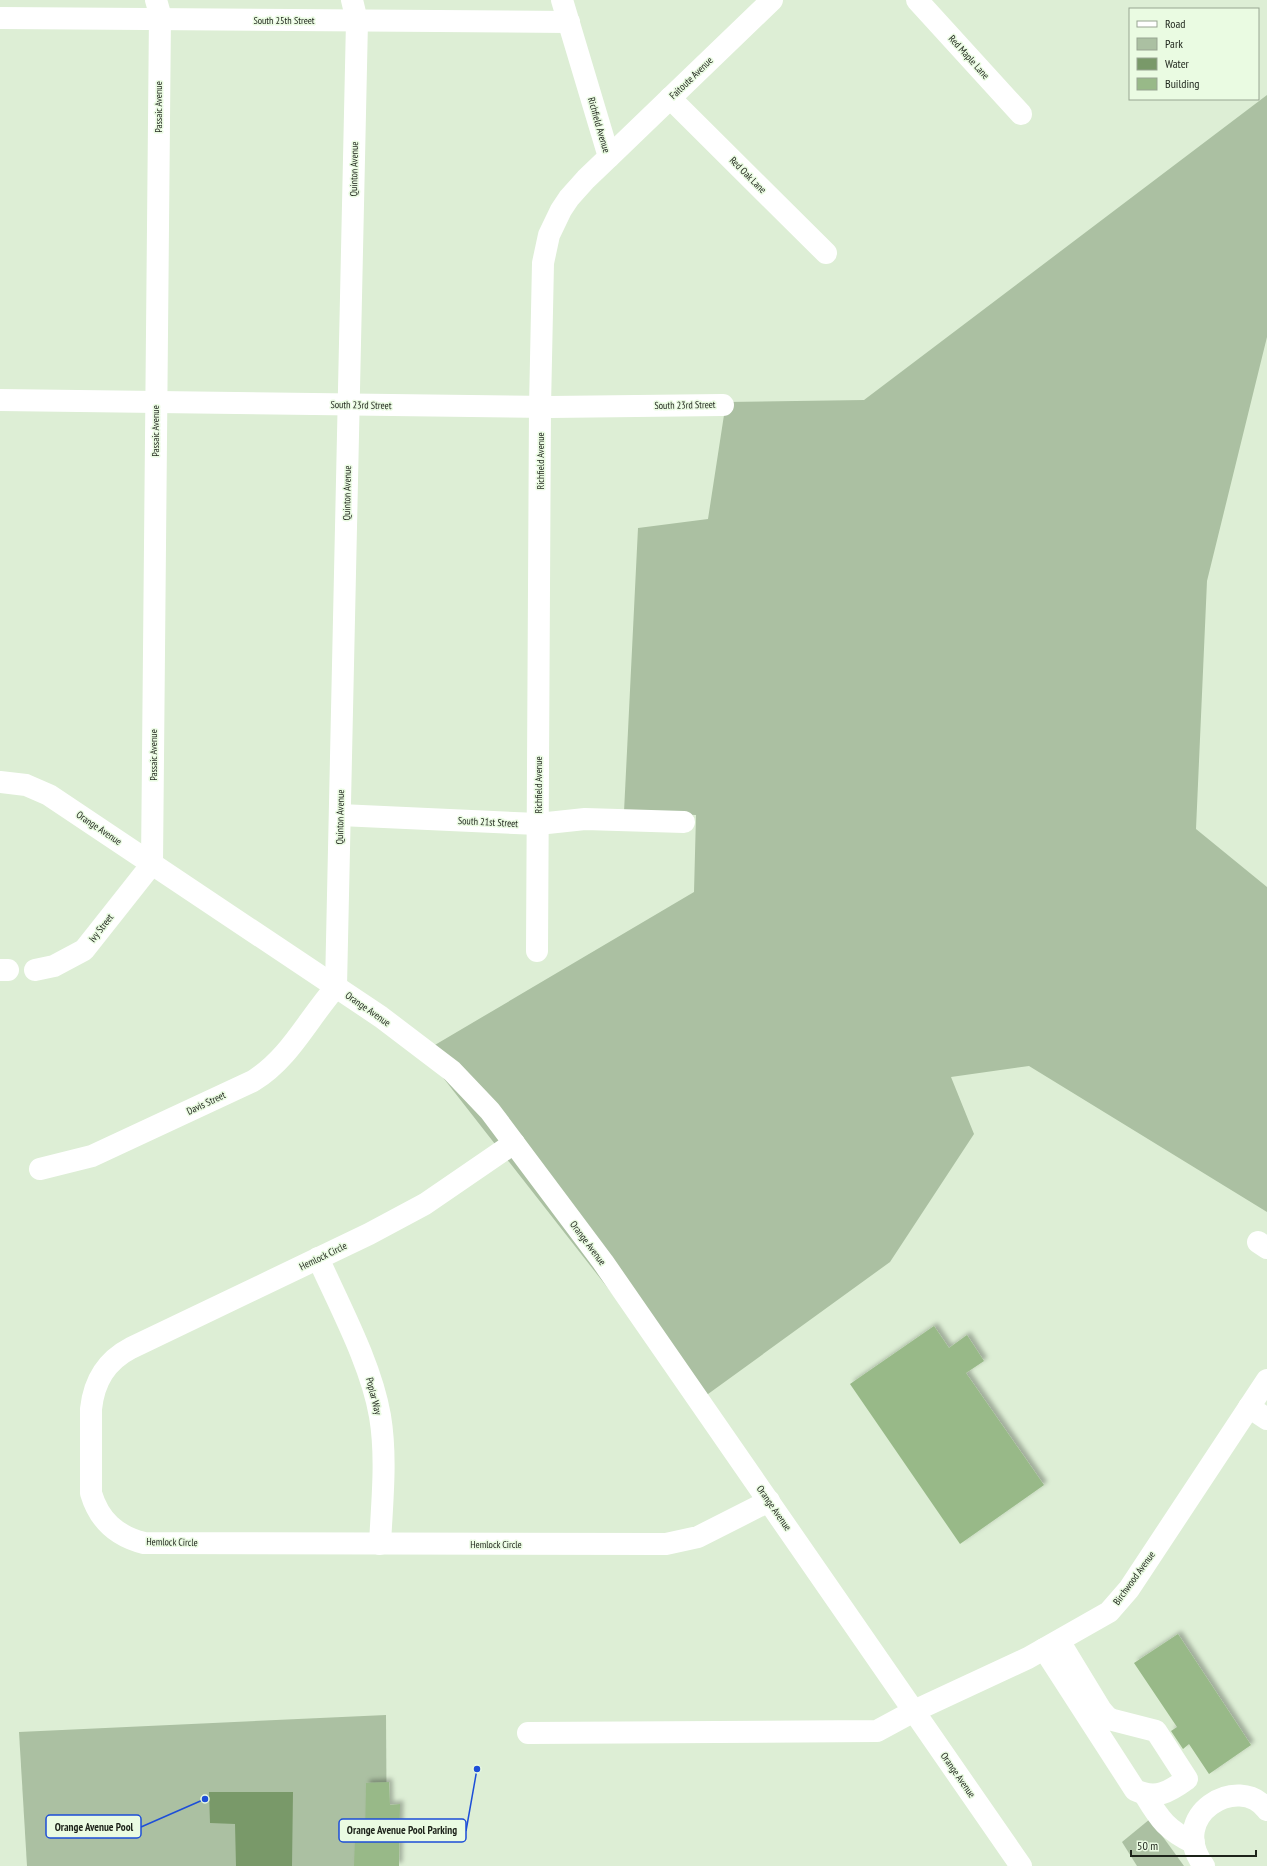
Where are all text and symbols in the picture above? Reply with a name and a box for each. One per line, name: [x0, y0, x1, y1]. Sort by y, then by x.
legend: [1129, 8, 1259, 100]
street label: South 25th Street: [253, 14, 315, 27]
text: Road: [1165, 16, 1185, 31]
street label: Red Maple Lane: [946, 32, 992, 82]
text: Park: [1165, 36, 1183, 51]
street label: Faitoute Avenue: [666, 54, 716, 102]
text: Water: [1165, 56, 1190, 71]
text: Building: [1165, 76, 1200, 91]
street label: Passaic Avenue: [152, 81, 165, 133]
street label: Richfield Avenue: [585, 96, 613, 154]
street label: Quinton Avenue: [347, 141, 361, 197]
street label: Red Oak Lane: [727, 154, 769, 196]
street label: South 23rd Street: [330, 398, 392, 412]
street label: South 23rd Street: [654, 398, 716, 412]
street label: Passaic Avenue: [149, 405, 162, 457]
street label: Richfield Avenue: [534, 432, 547, 490]
street label: Quinton Avenue: [340, 465, 354, 521]
street label: Passaic Avenue: [147, 729, 160, 781]
street label: Richfield Avenue: [532, 756, 545, 814]
street label: Quinton Avenue: [333, 789, 347, 845]
street label: Orange Avenue: [74, 808, 124, 848]
street label: South 21st Street: [458, 814, 519, 830]
street label: Ivy Street: [86, 911, 116, 945]
street label: Orange Avenue: [343, 989, 393, 1029]
street label: Davis Street: [184, 1088, 228, 1118]
street label: Orange Avenue: [567, 1218, 609, 1268]
street label: Hemlock Circle: [297, 1239, 349, 1273]
street label: Poplar Way: [363, 1376, 385, 1416]
street label: Orange Avenue: [754, 1483, 794, 1533]
street label: Hemlock Circle: [146, 1535, 198, 1549]
street label: Hemlock Circle: [470, 1538, 522, 1551]
street label: Birchwood Avenue: [1110, 1548, 1158, 1608]
street label: Orange Avenue: [938, 1750, 978, 1800]
callout: Orange Avenue Pool: [46, 1815, 141, 1838]
callout: Orange Avenue Pool Parking: [339, 1819, 466, 1842]
text: Orange Avenue Pool: [55, 1820, 134, 1834]
text: Orange Avenue Pool Parking: [347, 1823, 457, 1837]
scale bar: [1131, 1832, 1256, 1858]
text: 50 m: [1137, 1838, 1158, 1853]

